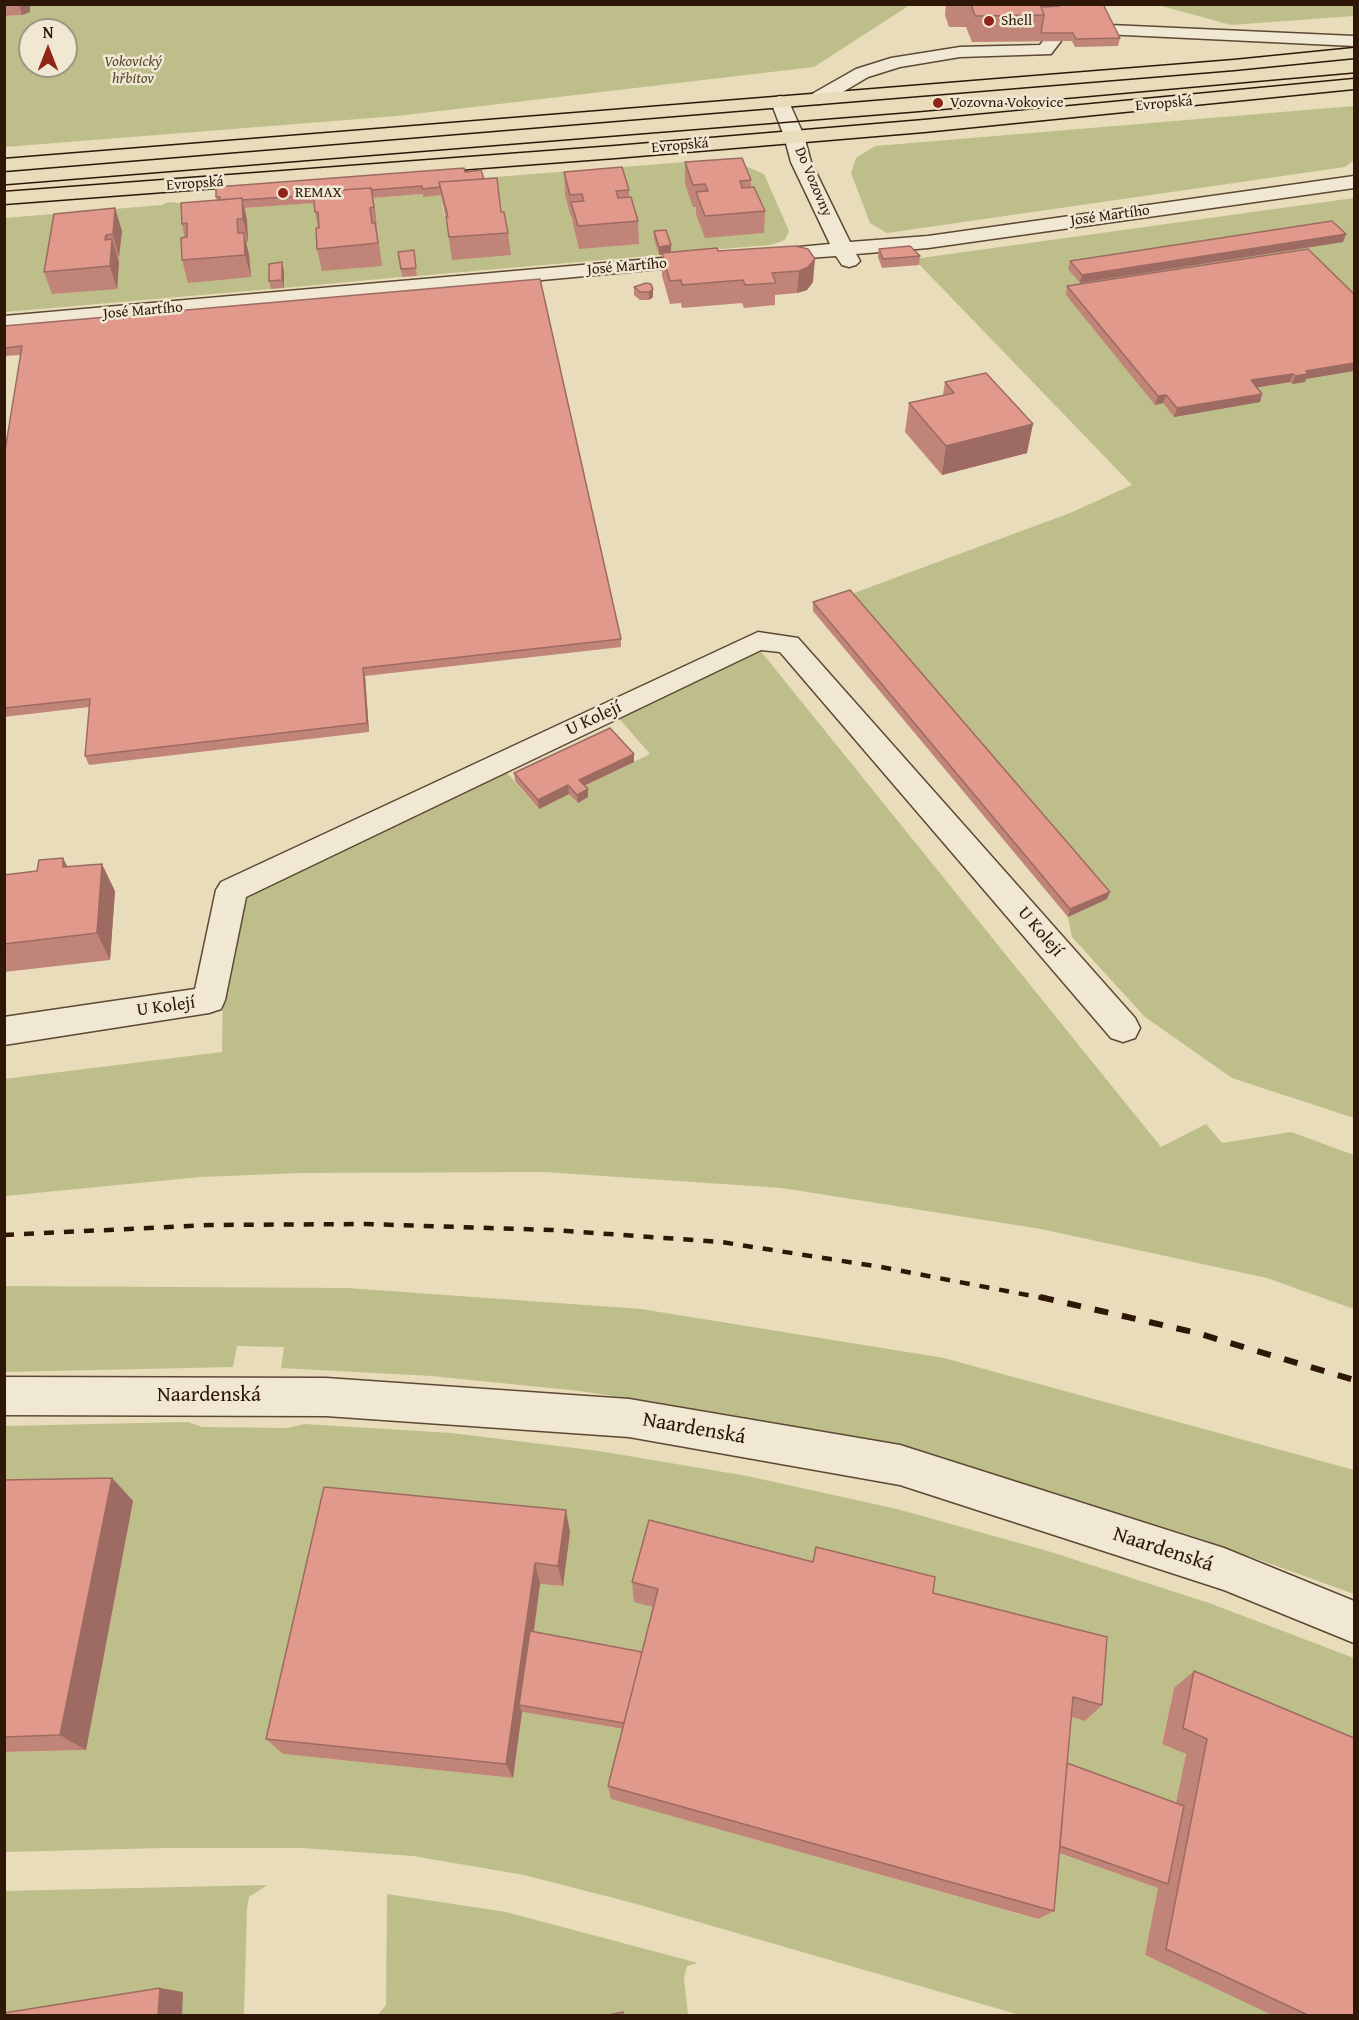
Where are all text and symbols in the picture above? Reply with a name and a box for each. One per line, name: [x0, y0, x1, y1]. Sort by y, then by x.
place label: Shell: [1001, 12, 1032, 30]
marker: Shell: [982, 14, 996, 28]
north arrow: [18, 18, 78, 78]
text: N: [43, 20, 53, 44]
park label: Vokovický hřbitov: [104, 53, 162, 88]
street label: Evropská: [1135, 93, 1193, 115]
place label: Vozovna Vokovice: [950, 94, 1063, 112]
marker: Vozovna Vokovice: [931, 96, 945, 110]
street label: Evropská: [651, 135, 709, 157]
street label: Do Vozovny: [790, 144, 836, 220]
street label: Evropská: [166, 173, 224, 195]
place label: REMAX: [295, 184, 342, 202]
marker: REMAX: [276, 186, 290, 200]
street label: José Martího: [1069, 202, 1151, 230]
street label: José Martího: [586, 255, 668, 279]
street label: José Martího: [102, 299, 184, 323]
street label: U Kolejí: [563, 697, 625, 741]
street label: U Kolejí: [1012, 903, 1068, 961]
street label: U Kolejí: [135, 992, 197, 1022]
street label: Naardenská: [157, 1383, 261, 1409]
street label: Naardenská: [641, 1408, 747, 1450]
street label: Naardenská: [1110, 1522, 1216, 1578]

